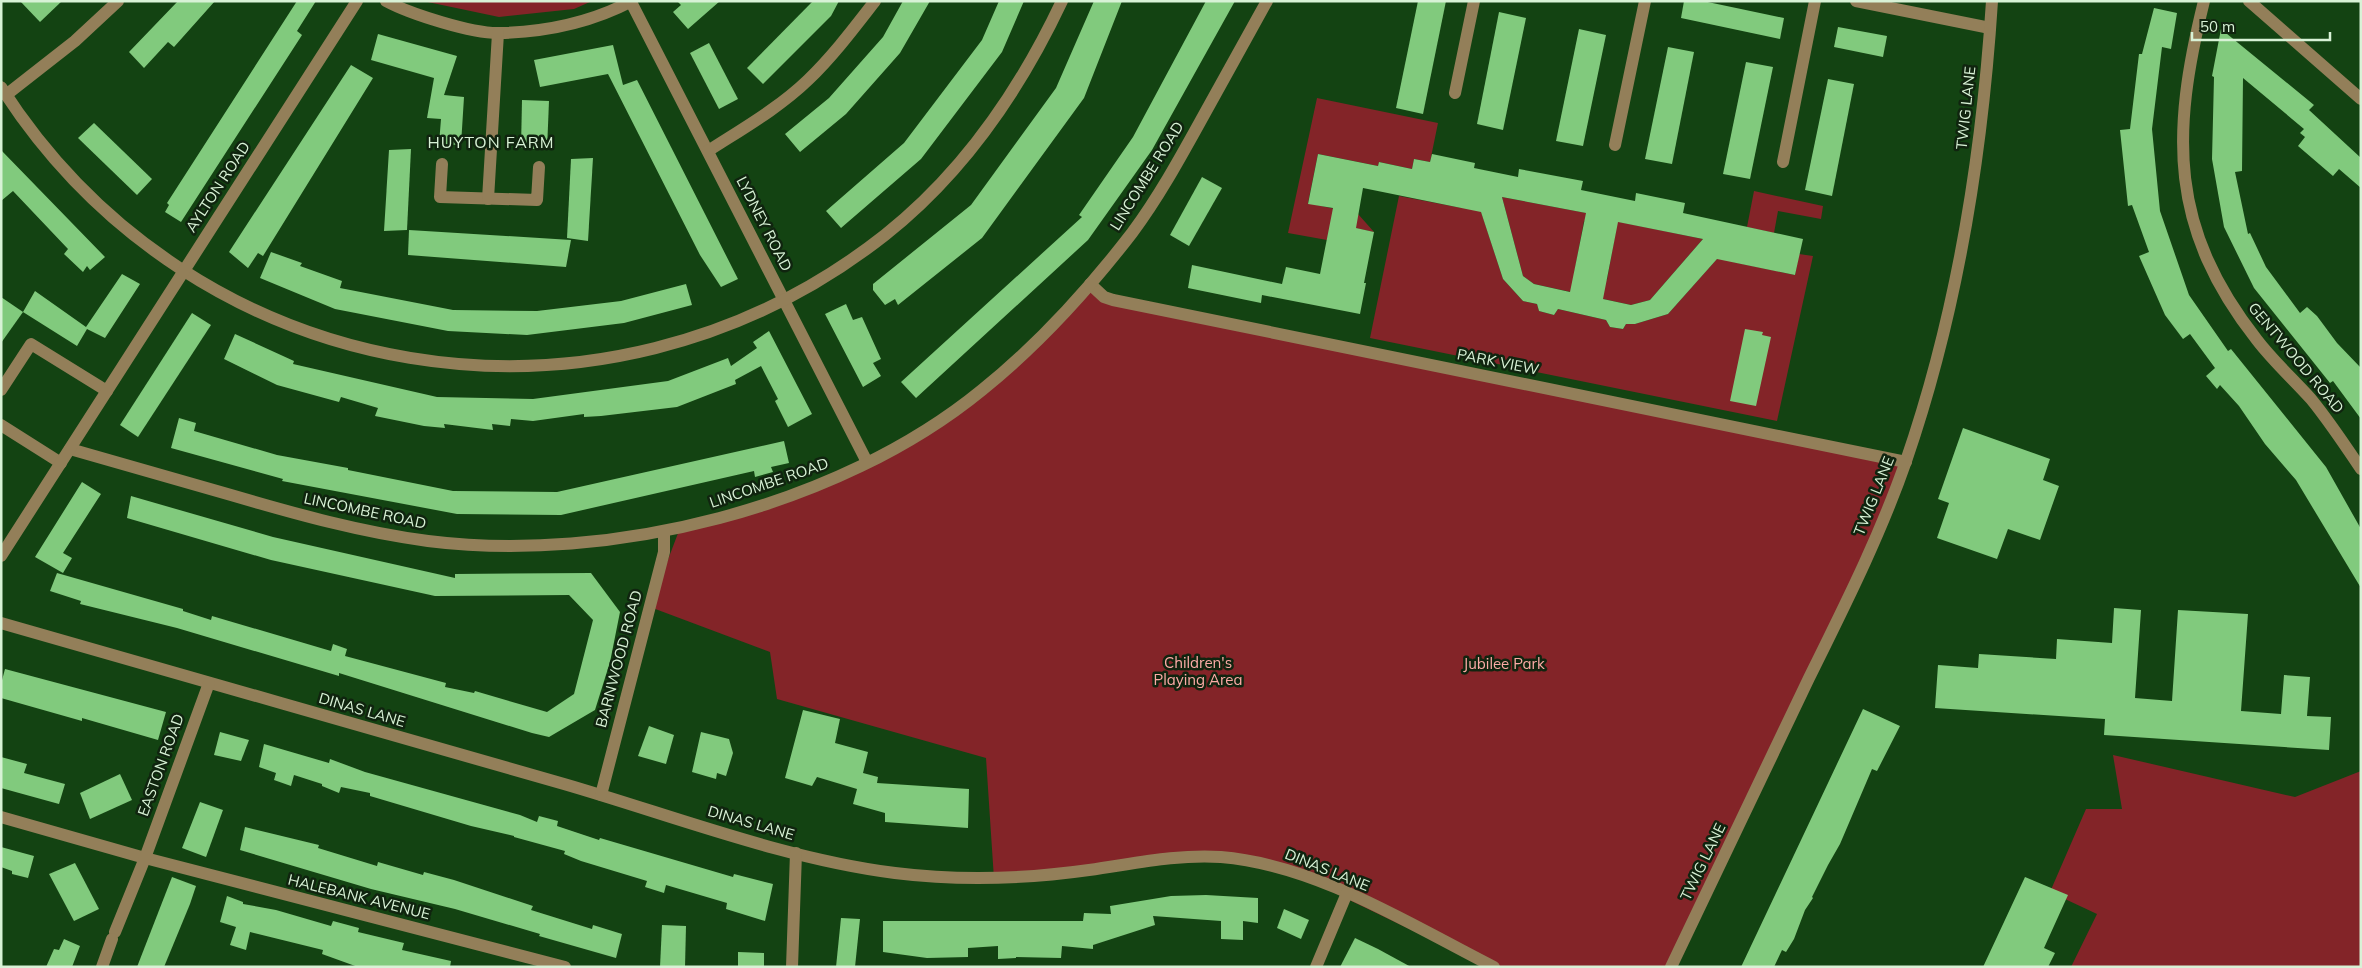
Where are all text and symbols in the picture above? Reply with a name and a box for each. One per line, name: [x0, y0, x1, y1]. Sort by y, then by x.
scale bar: [2192, 10, 2330, 42]
text: 50 m: [2200, 17, 2235, 36]
street label: TWIG LANE: [1952, 65, 1979, 151]
street label: LINCOMBE ROAD: [1106, 118, 1188, 234]
district label: HUYTON FARM: [428, 132, 554, 152]
street label: AYLTON ROAD: [181, 138, 254, 236]
street label: LYDNEY ROAD: [732, 173, 796, 274]
street label: GENTWOOD ROAD: [2244, 298, 2348, 417]
street label: PARK VIEW: [1455, 344, 1541, 379]
street label: LINCOMBE ROAD: [707, 453, 831, 512]
street label: TWIG LANE: [1849, 453, 1898, 538]
street label: LINCOMBE ROAD: [302, 488, 428, 533]
street label: BARNWOOD ROAD: [591, 588, 646, 730]
park label: Children's Playing Area: [1153, 653, 1243, 689]
park label: Jubilee Park: [1463, 654, 1545, 673]
street label: DINAS LANE: [317, 688, 408, 731]
street label: EASTON ROAD: [133, 711, 188, 819]
street label: DINAS LANE: [706, 801, 797, 844]
street label: TWIG LANE: [1676, 820, 1729, 904]
street label: DINAS LANE: [1282, 844, 1372, 895]
street label: HALEBANK AVENUE: [286, 870, 432, 923]

